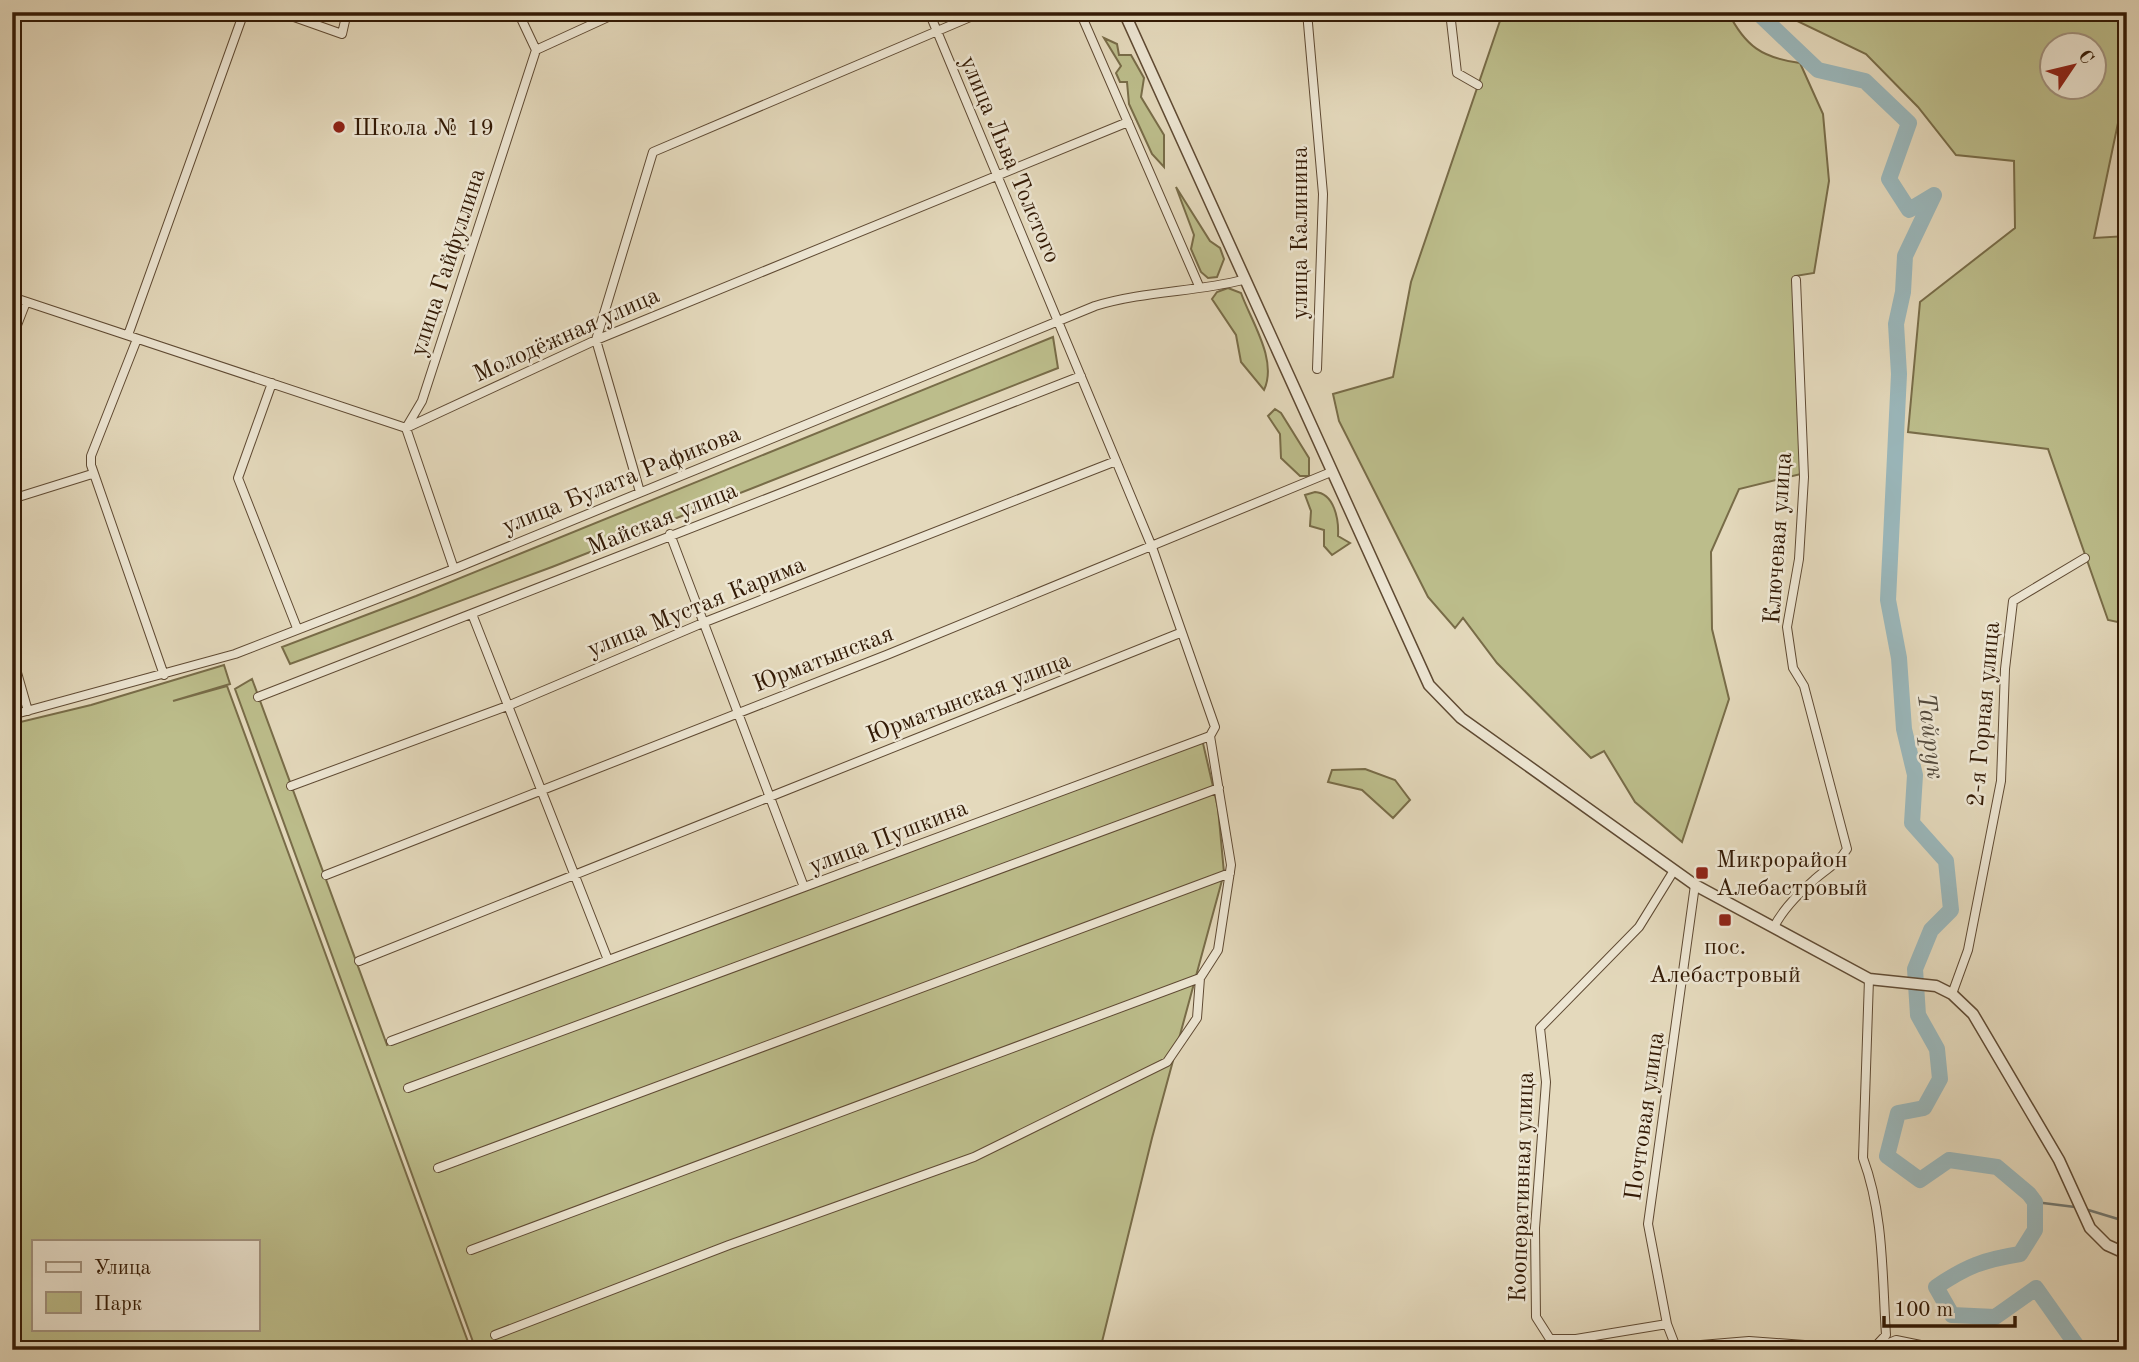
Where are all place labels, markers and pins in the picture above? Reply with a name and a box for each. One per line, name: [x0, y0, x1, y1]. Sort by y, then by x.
place label: Школа № 19: [353, 117, 494, 141]
marker: Школа № 19: [331, 119, 347, 135]
place label: Микрорайон Алебастровый: [1716, 849, 1868, 901]
marker: Микрорайон Алебастровый: [1694, 865, 1710, 881]
marker: пос. Алебастровый: [1717, 912, 1733, 928]
place label: пос. Алебастровый: [1649, 936, 1801, 988]

